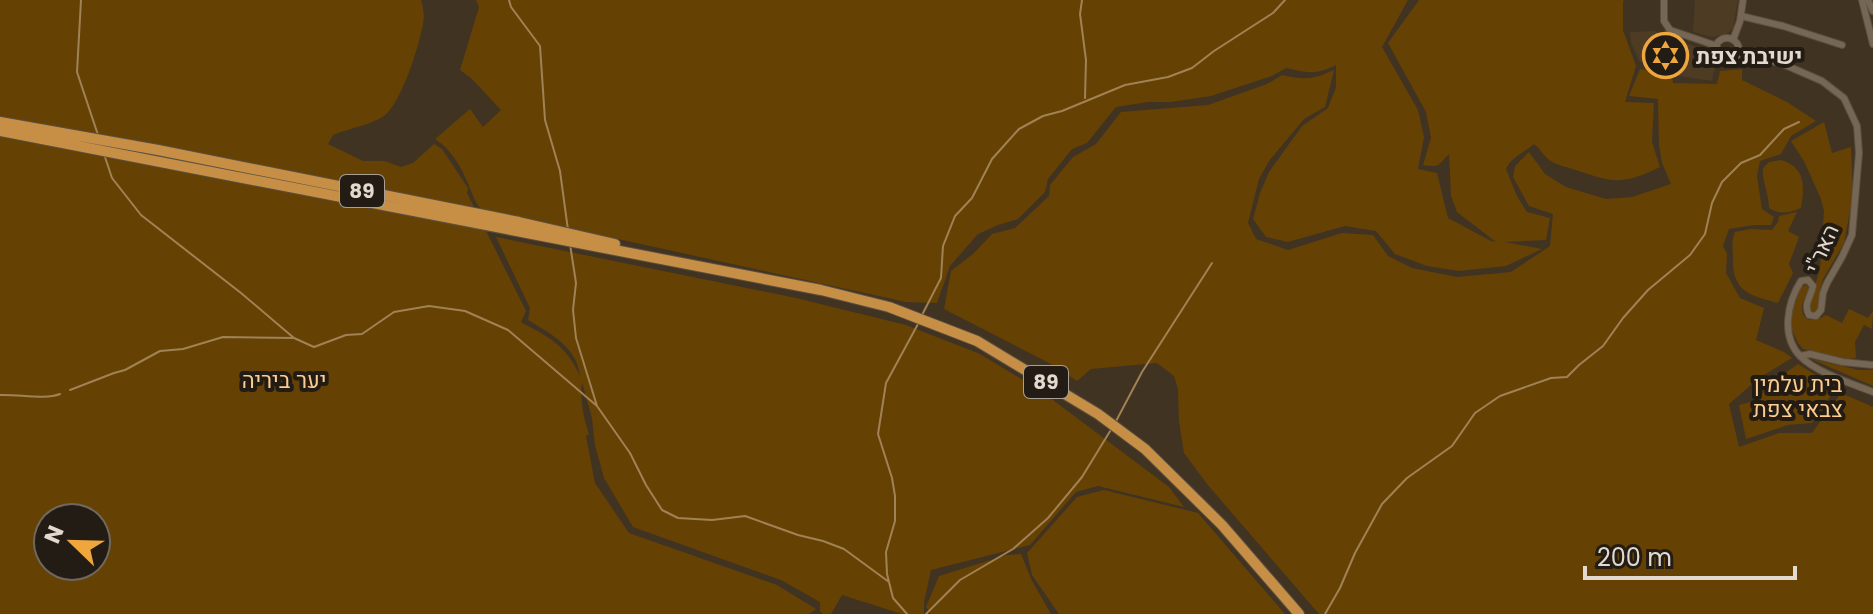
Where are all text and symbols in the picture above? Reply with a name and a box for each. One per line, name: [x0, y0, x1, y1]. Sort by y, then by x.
synagogue icon: ישיבת צפת: [1641, 32, 1689, 80]
place label: ישיבת צפת: [1696, 41, 1802, 72]
road number: 89: [340, 175, 384, 207]
street label: האר"י: [1797, 219, 1847, 279]
park label: יער ביריה: [242, 365, 326, 396]
road number: 89: [1024, 366, 1068, 398]
park label: בית עלמין צבאי צפת: [1753, 369, 1843, 425]
north arrow: [32, 502, 112, 582]
text: N: [37, 521, 72, 548]
scale bar: [1585, 530, 1795, 580]
text: 200 m: [1597, 541, 1672, 574]

